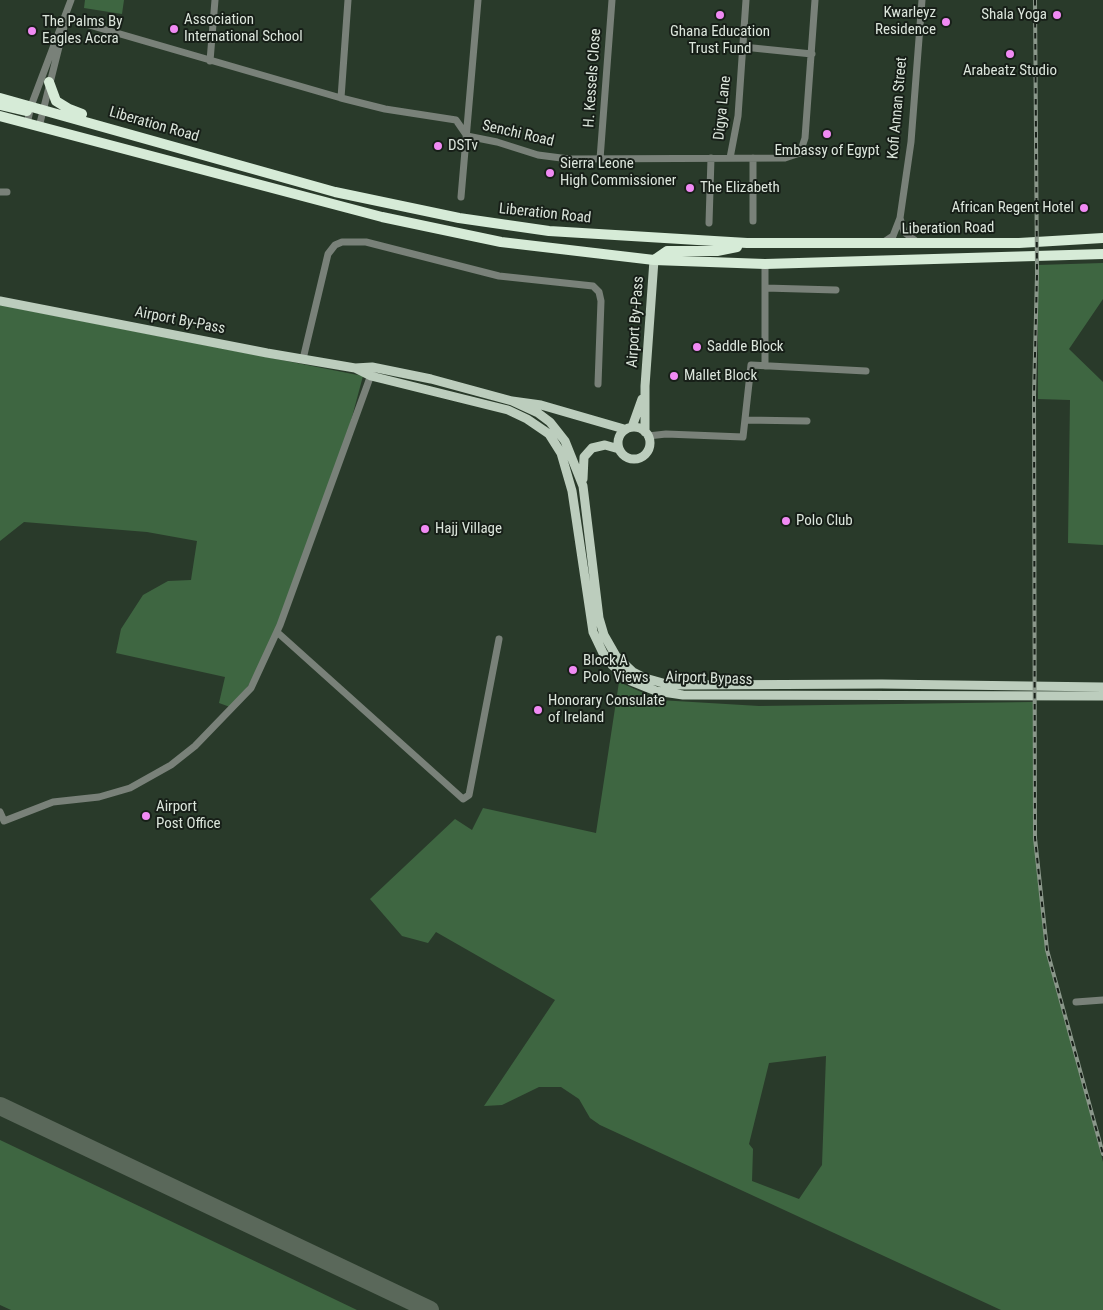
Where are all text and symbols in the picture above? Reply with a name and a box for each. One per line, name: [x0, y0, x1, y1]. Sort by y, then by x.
place label: Kwarleyz Residence: [875, 4, 936, 39]
place label: Shala Yoga: [981, 6, 1047, 24]
marker: Ghana Education Trust Fund: [714, 9, 726, 21]
marker: Shala Yoga: [1051, 9, 1063, 21]
place label: Association International School: [184, 11, 303, 46]
place label: The Palms By Eagles Accra: [42, 13, 122, 48]
marker: Kwarleyz Residence: [940, 16, 952, 28]
marker: Association International School: [168, 23, 180, 35]
place label: Ghana Education Trust Fund: [670, 23, 770, 58]
marker: The Palms By Eagles Accra: [26, 25, 38, 37]
street label: H. Kessels Close: [581, 28, 605, 128]
marker: Arabeatz Studio: [1004, 48, 1016, 60]
street label: Kofi Annan Street: [885, 56, 911, 160]
place label: Arabeatz Studio: [963, 62, 1057, 80]
street label: Digya Lane: [711, 75, 735, 141]
street label: Liberation Road: [107, 104, 201, 146]
street label: Senchi Road: [480, 117, 556, 151]
marker: Embassy of Egypt: [821, 128, 833, 140]
place label: DSTv: [448, 137, 478, 155]
marker: DSTv: [432, 140, 444, 152]
place label: Embassy of Egypt: [774, 142, 880, 160]
place label: Sierra Leone High Commissioner: [560, 155, 676, 190]
marker: Sierra Leone High Commissioner: [544, 167, 556, 179]
place label: The Elizabeth: [700, 179, 780, 197]
marker: The Elizabeth: [684, 182, 696, 194]
place label: African Regent Hotel: [951, 199, 1074, 217]
street label: Liberation Road: [498, 200, 592, 228]
marker: African Regent Hotel: [1078, 202, 1090, 214]
street label: Liberation Road: [901, 219, 995, 239]
street label: Airport By-Pass: [624, 276, 648, 368]
street label: Airport By-Pass: [133, 303, 227, 339]
place label: Saddle Block: [707, 338, 784, 356]
marker: Saddle Block: [691, 341, 703, 353]
place label: Mallet Block: [684, 367, 757, 385]
marker: Mallet Block: [668, 370, 680, 382]
place label: Polo Club: [796, 512, 853, 530]
marker: Polo Club: [780, 515, 792, 527]
place label: Hajj Village: [435, 520, 502, 538]
marker: Hajj Village: [419, 523, 431, 535]
place label: Block A Polo Views: [583, 652, 649, 687]
marker: Block A Polo Views: [567, 664, 579, 676]
street label: Airport Bypass: [665, 668, 753, 690]
place label: Honorary Consulate of Ireland: [548, 692, 665, 727]
marker: Honorary Consulate of Ireland: [532, 704, 544, 716]
place label: Airport Post Office: [156, 798, 221, 833]
marker: Airport Post Office: [140, 810, 152, 822]

